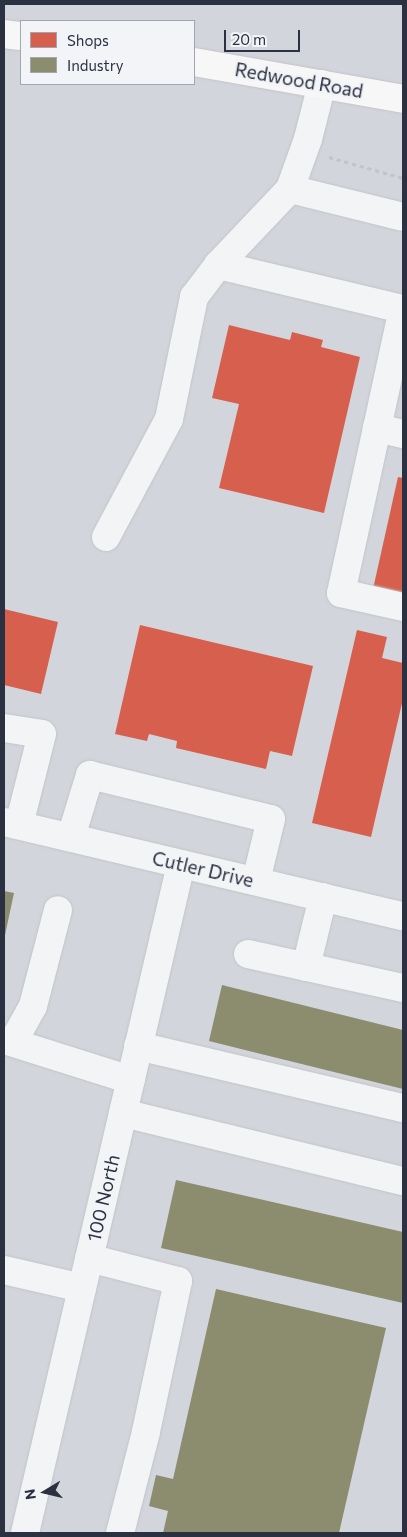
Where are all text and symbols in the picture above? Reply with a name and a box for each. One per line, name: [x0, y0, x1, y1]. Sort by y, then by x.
legend: [20, 20, 195, 85]
scale bar: [227, 20, 303, 52]
text: 20 m: [232, 30, 266, 48]
text: Shops: [67, 31, 109, 49]
text: Industry: [67, 56, 124, 74]
street label: Redwood Road: [233, 58, 365, 102]
street label: Cutler Drive: [150, 846, 256, 892]
street label: 100 North: [82, 1152, 124, 1244]
north arrow: [20, 1467, 70, 1517]
text: N: [20, 1488, 39, 1501]

